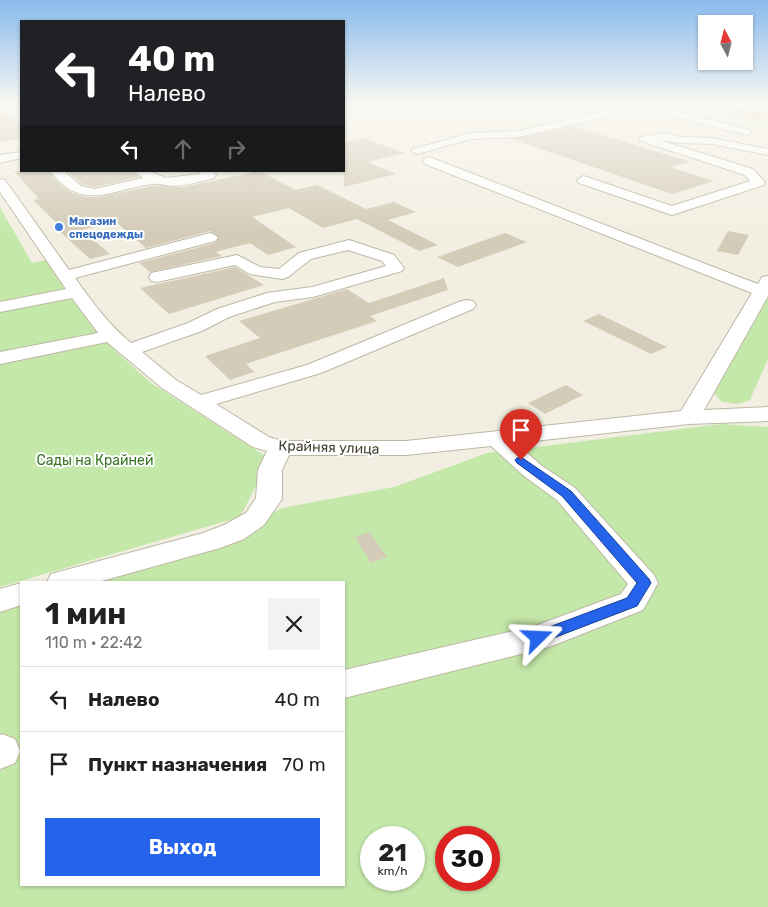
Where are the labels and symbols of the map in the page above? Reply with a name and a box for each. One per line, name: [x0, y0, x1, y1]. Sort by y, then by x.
north arrow: [698, 15, 752, 70]
place label: Магазин спецодежды: [69, 215, 143, 241]
marker: Магазин спецодежды: [53, 221, 65, 233]
pin: [500, 409, 542, 460]
street label: Крайняя улица: [278, 437, 380, 458]
park label: Сады на Крайней: [37, 452, 153, 469]
position arrow: [511, 611, 563, 663]
speed limit sign: 30: [435, 826, 500, 891]

